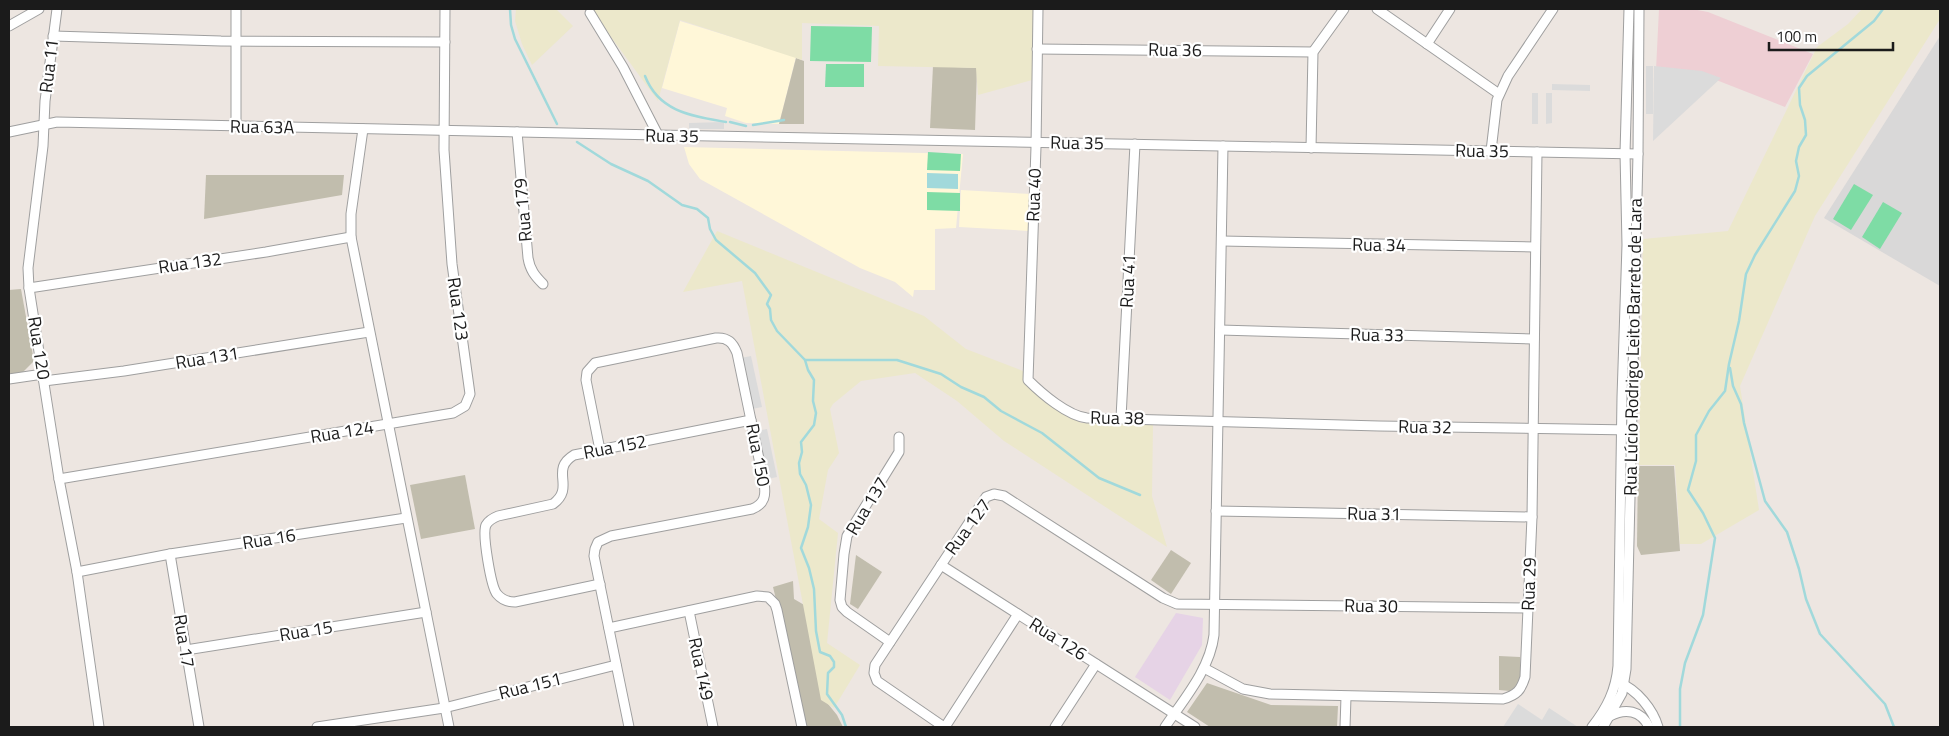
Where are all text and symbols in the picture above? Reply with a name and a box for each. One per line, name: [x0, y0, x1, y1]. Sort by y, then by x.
scale bar: [1769, 20, 1893, 52]
text: 100 m: [1776, 25, 1817, 48]
street label: Rua 36: [1148, 36, 1202, 63]
street label: Rua 11: [32, 38, 65, 94]
street label: Rua 63A: [230, 112, 295, 141]
street label: Rua 35: [645, 122, 699, 149]
street label: Rua 35: [1050, 129, 1104, 156]
street label: Rua 35: [1455, 137, 1509, 164]
street label: Rua 40: [1019, 168, 1048, 222]
street label: Rua 179: [506, 177, 539, 243]
street label: Rua Lúcio Rodrigo Leito Barreto de Lara: [1616, 198, 1649, 496]
street label: Rua 34: [1352, 231, 1406, 258]
street label: Rua 132: [156, 245, 223, 280]
street label: Rua 41: [1113, 253, 1142, 309]
street label: Rua 123: [441, 275, 476, 342]
street label: Rua 120: [21, 314, 58, 382]
street label: Rua 33: [1350, 321, 1404, 348]
street label: Rua 131: [173, 339, 241, 376]
street label: Rua 38: [1090, 404, 1144, 431]
street label: Rua 124: [308, 413, 376, 450]
street label: Rua 32: [1398, 413, 1452, 440]
street label: Rua 150: [739, 421, 778, 489]
street label: Rua 152: [581, 427, 649, 466]
street label: Rua 137: [839, 471, 895, 540]
street label: Rua 127: [938, 493, 997, 560]
street label: Rua 31: [1347, 500, 1401, 527]
street label: Rua 16: [240, 521, 298, 556]
street label: Rua 29: [1514, 557, 1543, 611]
street label: Rua 30: [1344, 592, 1398, 619]
street label: Rua 126: [1024, 610, 1092, 667]
street label: Rua 17: [167, 612, 202, 670]
street label: Rua 15: [277, 613, 335, 648]
street label: Rua 149: [682, 635, 721, 703]
street label: Rua 151: [496, 665, 564, 706]

